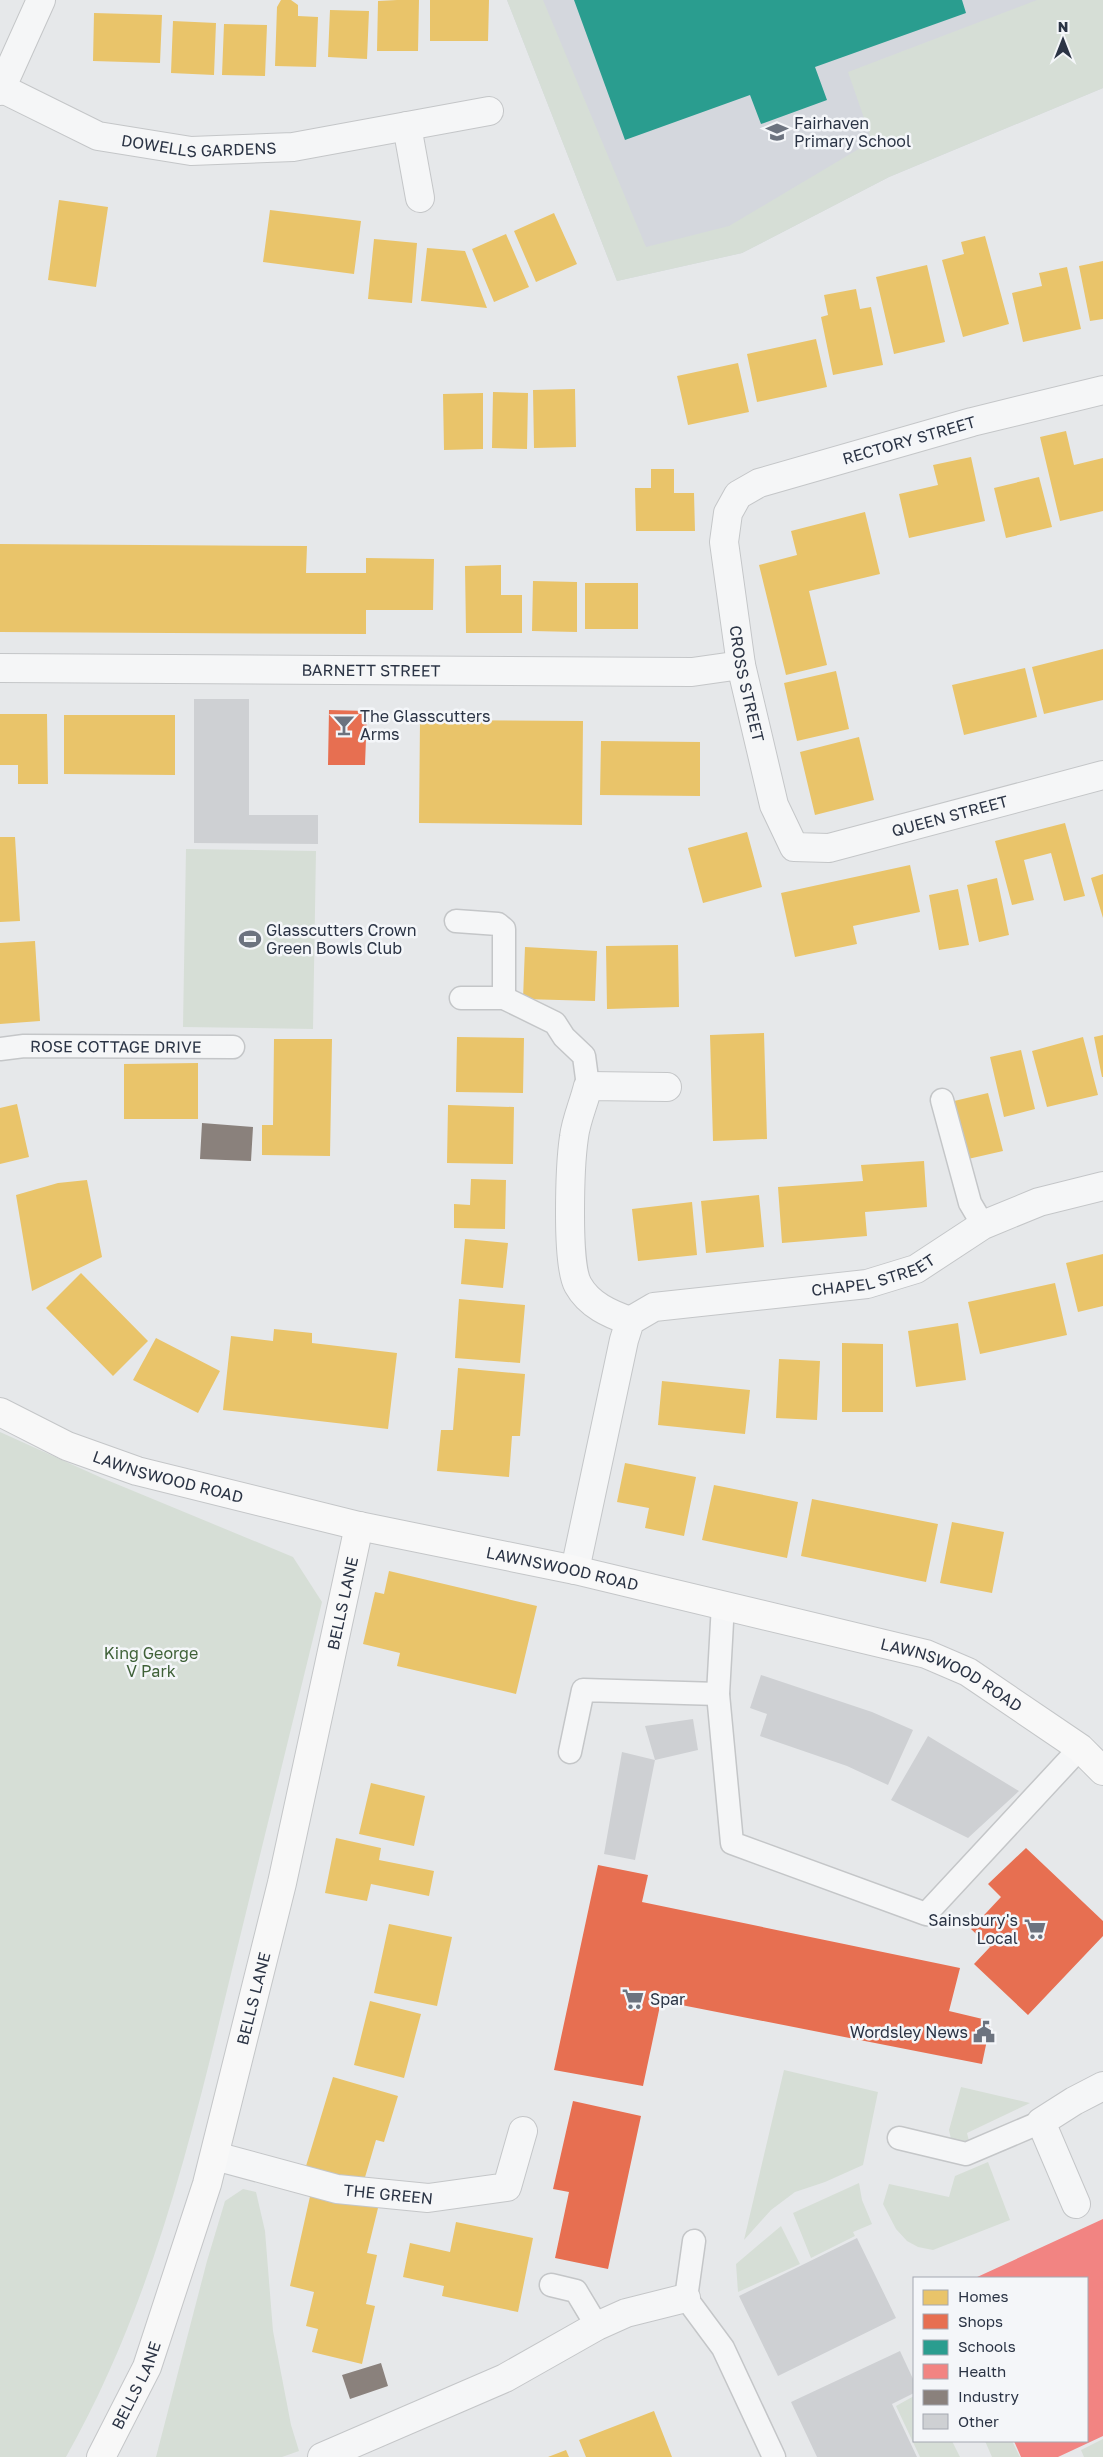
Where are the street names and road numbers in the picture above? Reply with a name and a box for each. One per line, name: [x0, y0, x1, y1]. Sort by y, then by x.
street label: DOWELLS GARDENS: [120, 130, 277, 161]
street label: RECTORY STREET: [840, 411, 978, 469]
street label: CROSS STREET: [726, 624, 769, 744]
street label: BARNETT STREET: [301, 660, 441, 681]
street label: QUEEN STREET: [889, 791, 1010, 841]
street label: ROSE COTTAGE DRIVE: [30, 1036, 202, 1057]
street label: CHAPEL STREET: [810, 1249, 939, 1300]
street label: LAWNSWOOD ROAD: [90, 1446, 245, 1507]
street label: LAWNSWOOD ROAD: [484, 1542, 641, 1595]
street label: BELLS LANE: [323, 1555, 362, 1652]
street label: LAWNSWOOD ROAD: [879, 1634, 1026, 1716]
street label: BELLS LANE: [232, 1950, 274, 2047]
street label: THE GREEN: [343, 2180, 434, 2208]
street label: BELLS LANE: [107, 2339, 165, 2433]

